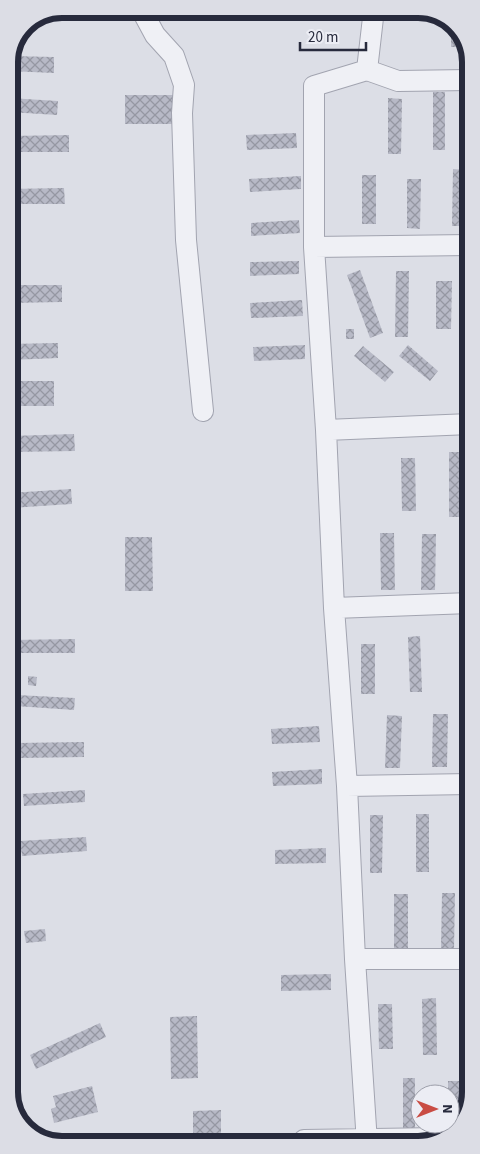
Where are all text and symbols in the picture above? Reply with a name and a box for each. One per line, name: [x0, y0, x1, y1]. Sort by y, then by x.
scale bar: [300, 20, 366, 52]
text: 20 m: [308, 27, 338, 48]
north arrow: [410, 1084, 460, 1134]
text: N: [437, 1104, 457, 1114]

